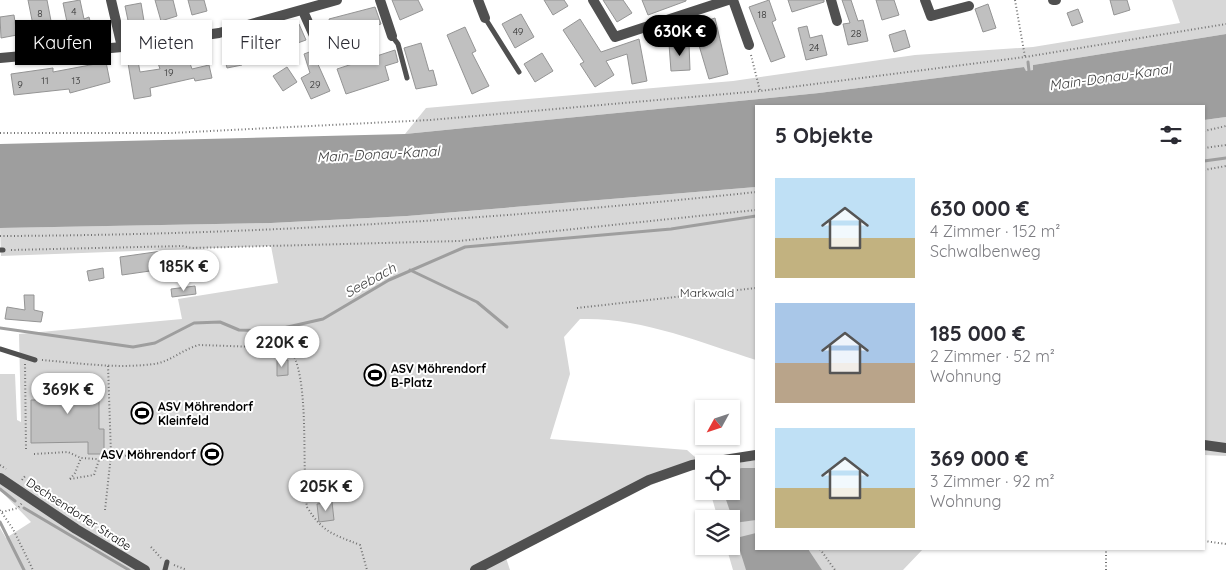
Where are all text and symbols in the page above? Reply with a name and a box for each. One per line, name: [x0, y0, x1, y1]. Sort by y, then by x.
house number: 4: [71, 5, 77, 18]
house number: 8: [37, 7, 43, 20]
house number: 18: [757, 8, 767, 21]
pin: 630K €: [639, 15, 721, 57]
chip: Kaufen: [15, 20, 111, 65]
chip: Mieten: [121, 20, 212, 65]
chip: Filter: [222, 20, 299, 65]
chip: Neu: [309, 20, 379, 65]
text: 630K €: [654, 21, 706, 41]
house number: 49: [513, 25, 524, 38]
house number: 28: [851, 27, 861, 40]
house number: 24: [809, 41, 819, 54]
water label: Main-Donau-Kanal: [1048, 59, 1174, 94]
house number: 19: [164, 66, 174, 79]
house number: 11: [41, 74, 49, 87]
house number: 13: [72, 74, 80, 87]
house number: 9: [17, 78, 23, 91]
house number: 29: [309, 78, 321, 91]
icon: filters: [1157, 121, 1185, 149]
text: 5 Objekte: [775, 122, 873, 148]
water label: Main-Donau-Kanal: [316, 142, 442, 166]
text: 630 000 €: [930, 195, 1029, 221]
icon: home: [815, 198, 875, 258]
text: 4 Zimmer · 152 m²: [930, 221, 1060, 241]
text: Schwalbenweg: [930, 241, 1041, 261]
pin: 185K €: [143, 250, 225, 292]
text: 185K €: [159, 256, 209, 276]
water label: Seebach: [341, 258, 400, 301]
park label: Markwald: [680, 285, 734, 300]
text: 185 000 €: [930, 320, 1025, 346]
icon: home: [815, 323, 875, 383]
pin: 220K €: [241, 326, 323, 368]
text: 220K €: [255, 332, 309, 352]
text: 2 Zimmer · 52 m²: [930, 346, 1055, 366]
place label: ASV Möhrendorf B-Platz: [391, 361, 487, 390]
sports icon: ASV Möhrendorf B-Platz: [363, 363, 387, 387]
text: Wohnung: [930, 366, 1002, 386]
pin: 369K €: [27, 372, 109, 415]
text: 369K €: [42, 379, 94, 399]
place label: ASV Möhrendorf Kleinfeld: [158, 399, 254, 428]
north arrow: [695, 400, 740, 445]
map controls: [695, 400, 740, 555]
sports icon: ASV Möhrendorf Kleinfeld: [130, 401, 154, 425]
sports icon: ASV Möhrendorf: [200, 442, 224, 466]
text: 369 000 €: [930, 445, 1028, 471]
place label: ASV Möhrendorf: [101, 447, 197, 462]
icon: home: [815, 448, 875, 508]
button: locate: [695, 455, 740, 500]
pin: 205K €: [285, 470, 367, 512]
text: 3 Zimmer · 92 m²: [930, 471, 1055, 491]
street label: Dechsendorfer Straße: [24, 474, 134, 554]
text: 205K €: [299, 476, 353, 496]
text: Wohnung: [930, 491, 1002, 511]
button: layers: [695, 510, 740, 555]

